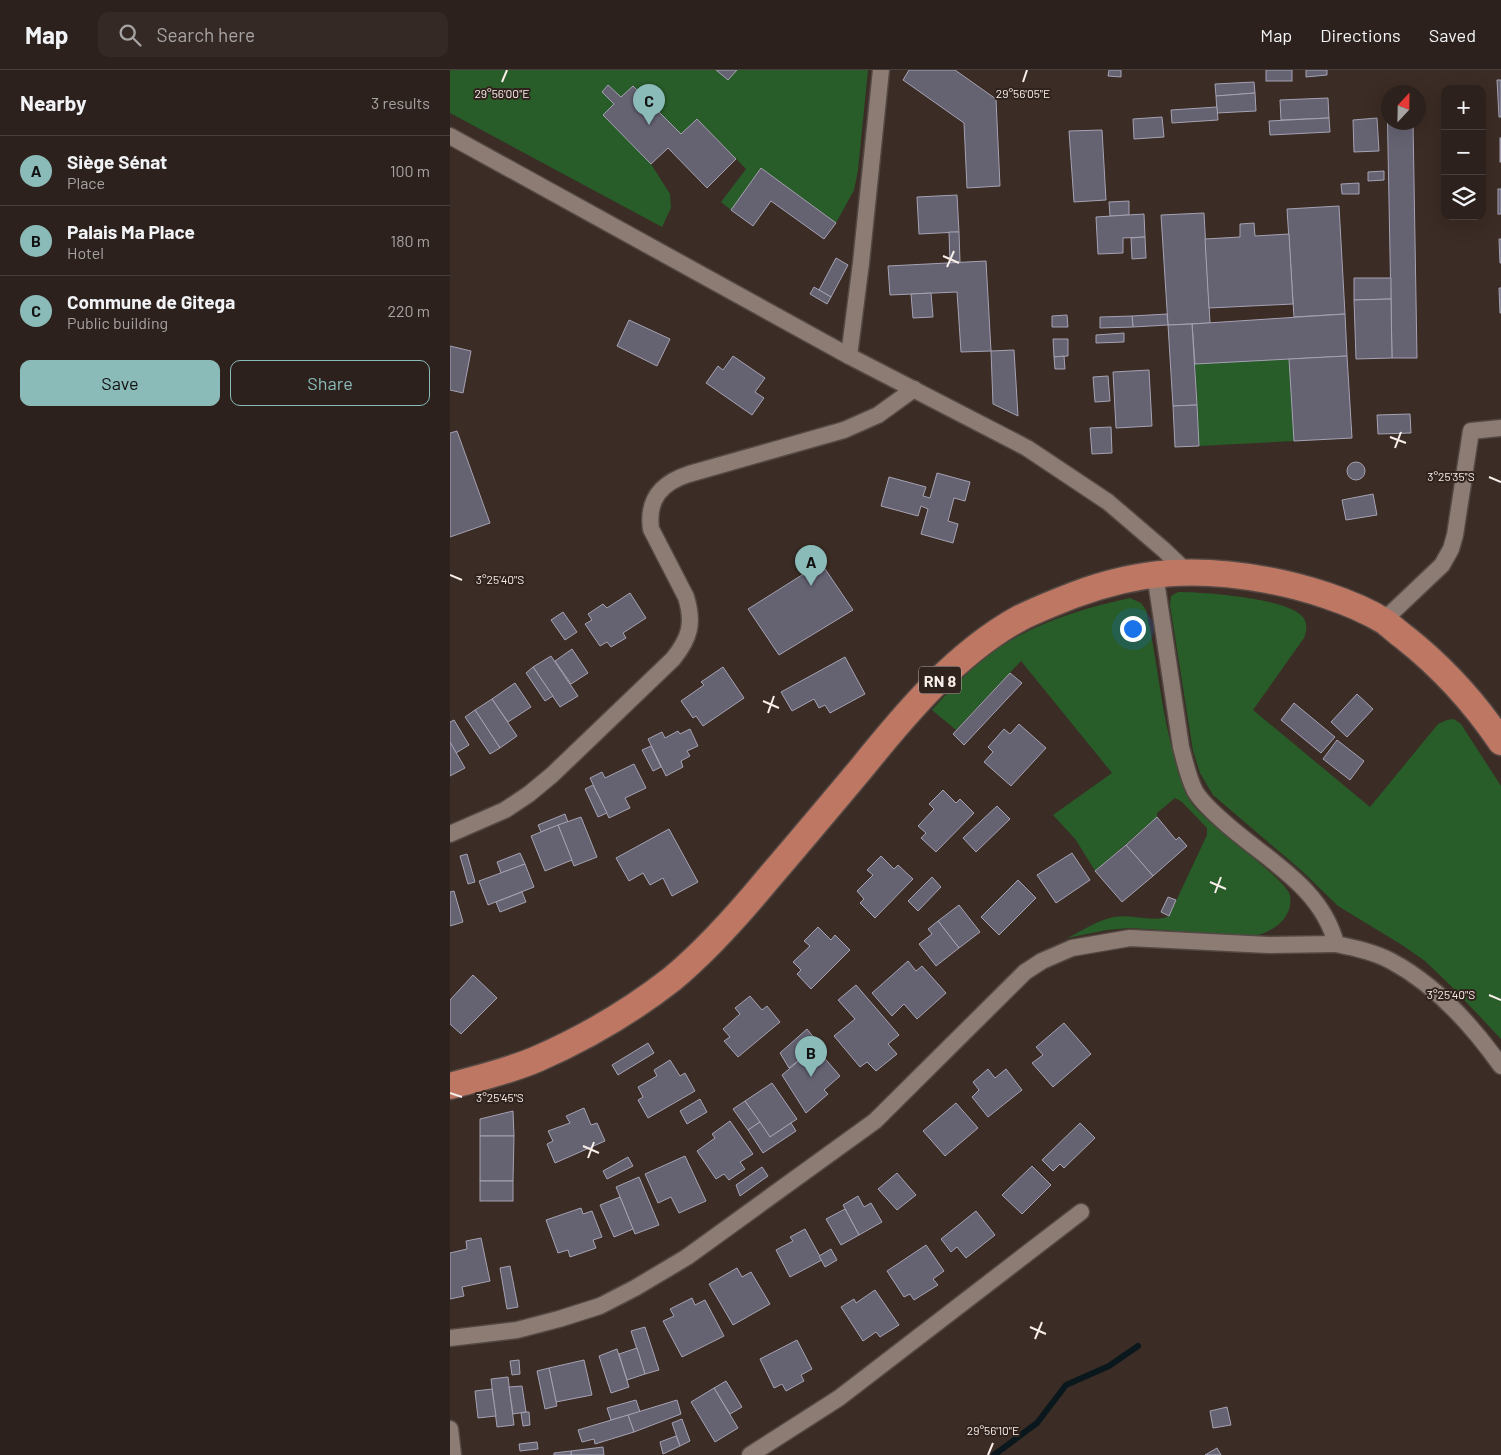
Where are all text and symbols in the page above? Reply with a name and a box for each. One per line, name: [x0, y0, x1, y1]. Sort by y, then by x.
search box: [98, 12, 448, 57]
text: Map: [25, 20, 68, 49]
icon: search: [116, 21, 144, 49]
text: Search here: [156, 23, 255, 46]
text: Map: [1260, 24, 1292, 46]
text: Directions: [1320, 24, 1401, 46]
text: Saved: [1429, 24, 1476, 46]
pin: C: [633, 84, 665, 125]
north arrow: [1381, 85, 1426, 130]
map controls: [1441, 85, 1486, 220]
button: +: [1441, 85, 1486, 130]
text: 29°56'00"E: [474, 86, 530, 100]
text: 29°56'05"E: [996, 86, 1050, 100]
text: Nearby: [20, 90, 86, 115]
text: 3 results: [371, 93, 430, 112]
button: −: [1441, 130, 1486, 175]
text: Siège Sénat: [67, 150, 167, 173]
text: A: [31, 161, 41, 180]
text: 100 m: [390, 161, 430, 180]
text: Place: [67, 173, 105, 192]
button: layers: [1441, 175, 1486, 220]
text: Palais Ma Place: [67, 220, 195, 243]
text: B: [31, 231, 41, 250]
text: 180 m: [391, 231, 430, 250]
text: Hotel: [67, 243, 104, 262]
text: Commune de Gitega: [67, 290, 235, 313]
text: C: [31, 301, 41, 320]
text: 220 m: [387, 301, 430, 320]
text: Public building: [67, 313, 168, 332]
button: Save: [20, 360, 220, 406]
button: Share: [230, 360, 430, 406]
text: 3°25'35"S: [1427, 469, 1475, 483]
pin: A: [795, 545, 827, 586]
text: 3°25'40"S: [476, 572, 524, 586]
your location: [1120, 616, 1146, 642]
road number: RN 8: [919, 666, 961, 694]
text: 3°25'40"S: [1427, 987, 1475, 1001]
pin: B: [795, 1036, 827, 1077]
text: 3°25'45"S: [476, 1090, 524, 1104]
text: 29°56'10"E: [967, 1423, 1019, 1437]

